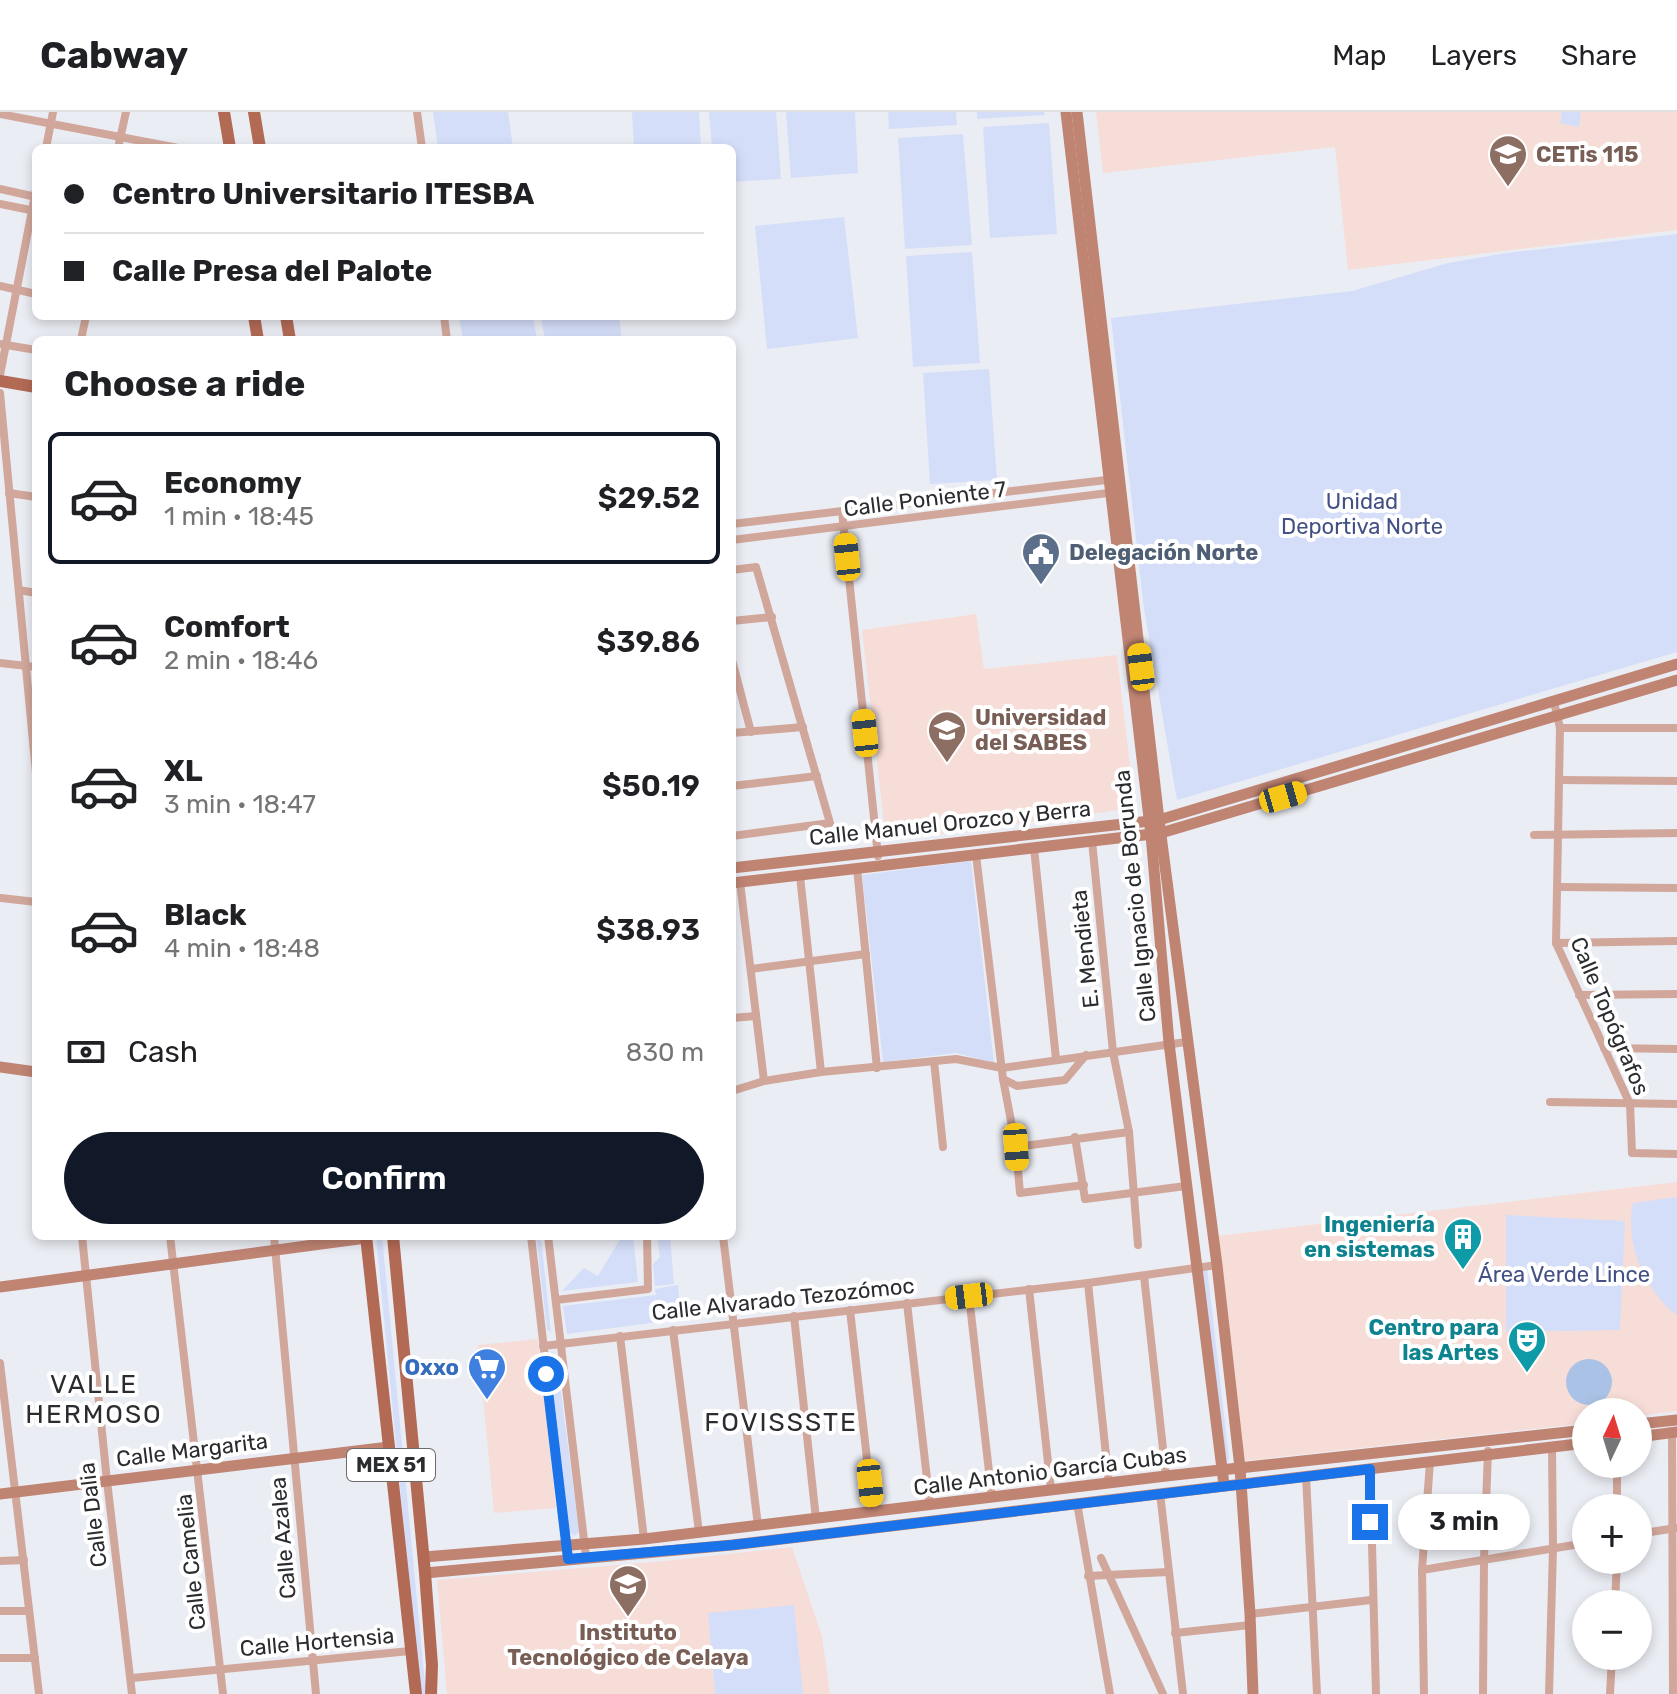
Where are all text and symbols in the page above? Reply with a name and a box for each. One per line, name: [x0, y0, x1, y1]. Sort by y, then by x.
text: Cabway: [40, 32, 188, 78]
text: Map: [1332, 39, 1387, 72]
text: Layers: [1431, 39, 1517, 72]
text: Share: [1561, 39, 1637, 72]
school or university icon: CETis 115: [1487, 133, 1529, 188]
place label: CETis 115: [1536, 141, 1638, 168]
text: Centro Universitario ITESBA: [112, 176, 534, 212]
text: Calle Presa del Palote: [112, 253, 432, 289]
text: Choose a ride: [64, 362, 305, 405]
icon: car: [68, 462, 140, 534]
text: Economy: [164, 465, 302, 501]
street label: Calle Poniente 7: [842, 476, 1008, 522]
text: $29.52: [598, 480, 700, 516]
park label: Unidad Deportiva Norte: [1281, 488, 1443, 540]
text: 1 min · 18:45: [164, 501, 314, 532]
public building icon: Delegación Norte: [1020, 531, 1062, 586]
car: [833, 532, 861, 582]
place label: Delegación Norte: [1069, 539, 1258, 566]
icon: car: [68, 606, 140, 678]
text: Comfort: [164, 609, 290, 645]
text: $39.86: [597, 624, 700, 660]
car: [1126, 642, 1156, 692]
text: 2 min · 18:46: [164, 645, 318, 676]
place label: Universidad del SABES: [975, 704, 1106, 756]
car: [851, 708, 879, 758]
school or university icon: Universidad del SABES: [926, 709, 968, 764]
icon: car: [68, 750, 140, 822]
text: XL: [164, 753, 203, 789]
text: $50.19: [602, 768, 700, 804]
street label: Calle Ignacio de Borunda: [1108, 768, 1162, 1024]
car: [1257, 779, 1309, 815]
text: 3 min · 18:47: [164, 789, 316, 820]
street label: Calle Manuel Orozco y Berra: [808, 795, 1092, 851]
street label: E. Mendieta: [1065, 889, 1105, 1009]
icon: car: [68, 894, 140, 966]
text: Black: [164, 897, 247, 933]
text: $38.93: [596, 912, 700, 948]
text: 4 min · 18:48: [164, 933, 320, 964]
street label: Calle Topógrafos: [1565, 933, 1655, 1099]
icon: cash: [64, 1030, 108, 1074]
text: Cash: [128, 1034, 198, 1070]
text: 830 m: [626, 1037, 704, 1068]
car: [1002, 1122, 1030, 1172]
button: Confirm: [64, 1132, 704, 1224]
place label: Ingeniería en sistemas: [1304, 1211, 1435, 1263]
building icon: Ingeniería en sistemas: [1442, 1216, 1484, 1271]
park label: Área Verde Lince: [1478, 1261, 1650, 1288]
street label: Calle Alvarado Tezozómoc: [650, 1272, 916, 1326]
car: [944, 1281, 994, 1311]
place label: Centro para las Artes: [1369, 1314, 1499, 1366]
theatre icon: Centro para las Artes: [1506, 1319, 1548, 1374]
supermarket icon: Oxxo: [466, 1346, 508, 1401]
place label: Oxxo: [405, 1354, 459, 1381]
route start: [528, 1356, 564, 1392]
district label: VALLE HERMOSO: [25, 1369, 163, 1430]
north arrow: [1572, 1398, 1652, 1478]
map controls: [1572, 1398, 1652, 1670]
district label: FOVISSSTE: [704, 1407, 858, 1438]
street label: Calle Margarita: [115, 1427, 269, 1473]
street label: Calle Antonio García Cubas: [912, 1441, 1188, 1501]
road number: MEX 51: [347, 1449, 435, 1481]
car: [856, 1458, 884, 1508]
street label: Calle Dalia: [73, 1461, 113, 1569]
street label: Calle Azalea: [264, 1476, 302, 1600]
street label: Calle Camelia: [170, 1493, 212, 1631]
callout: 3 min: [1398, 1494, 1530, 1550]
button: +: [1572, 1494, 1652, 1574]
route end: [1352, 1504, 1388, 1540]
text: 3 min: [1429, 1506, 1499, 1537]
school or university icon: Instituto Tecnológico de Celaya: [607, 1563, 649, 1618]
button: −: [1572, 1590, 1652, 1670]
place label: Instituto Tecnológico de Celaya: [507, 1619, 749, 1671]
street label: Calle Hortensia: [239, 1622, 395, 1662]

